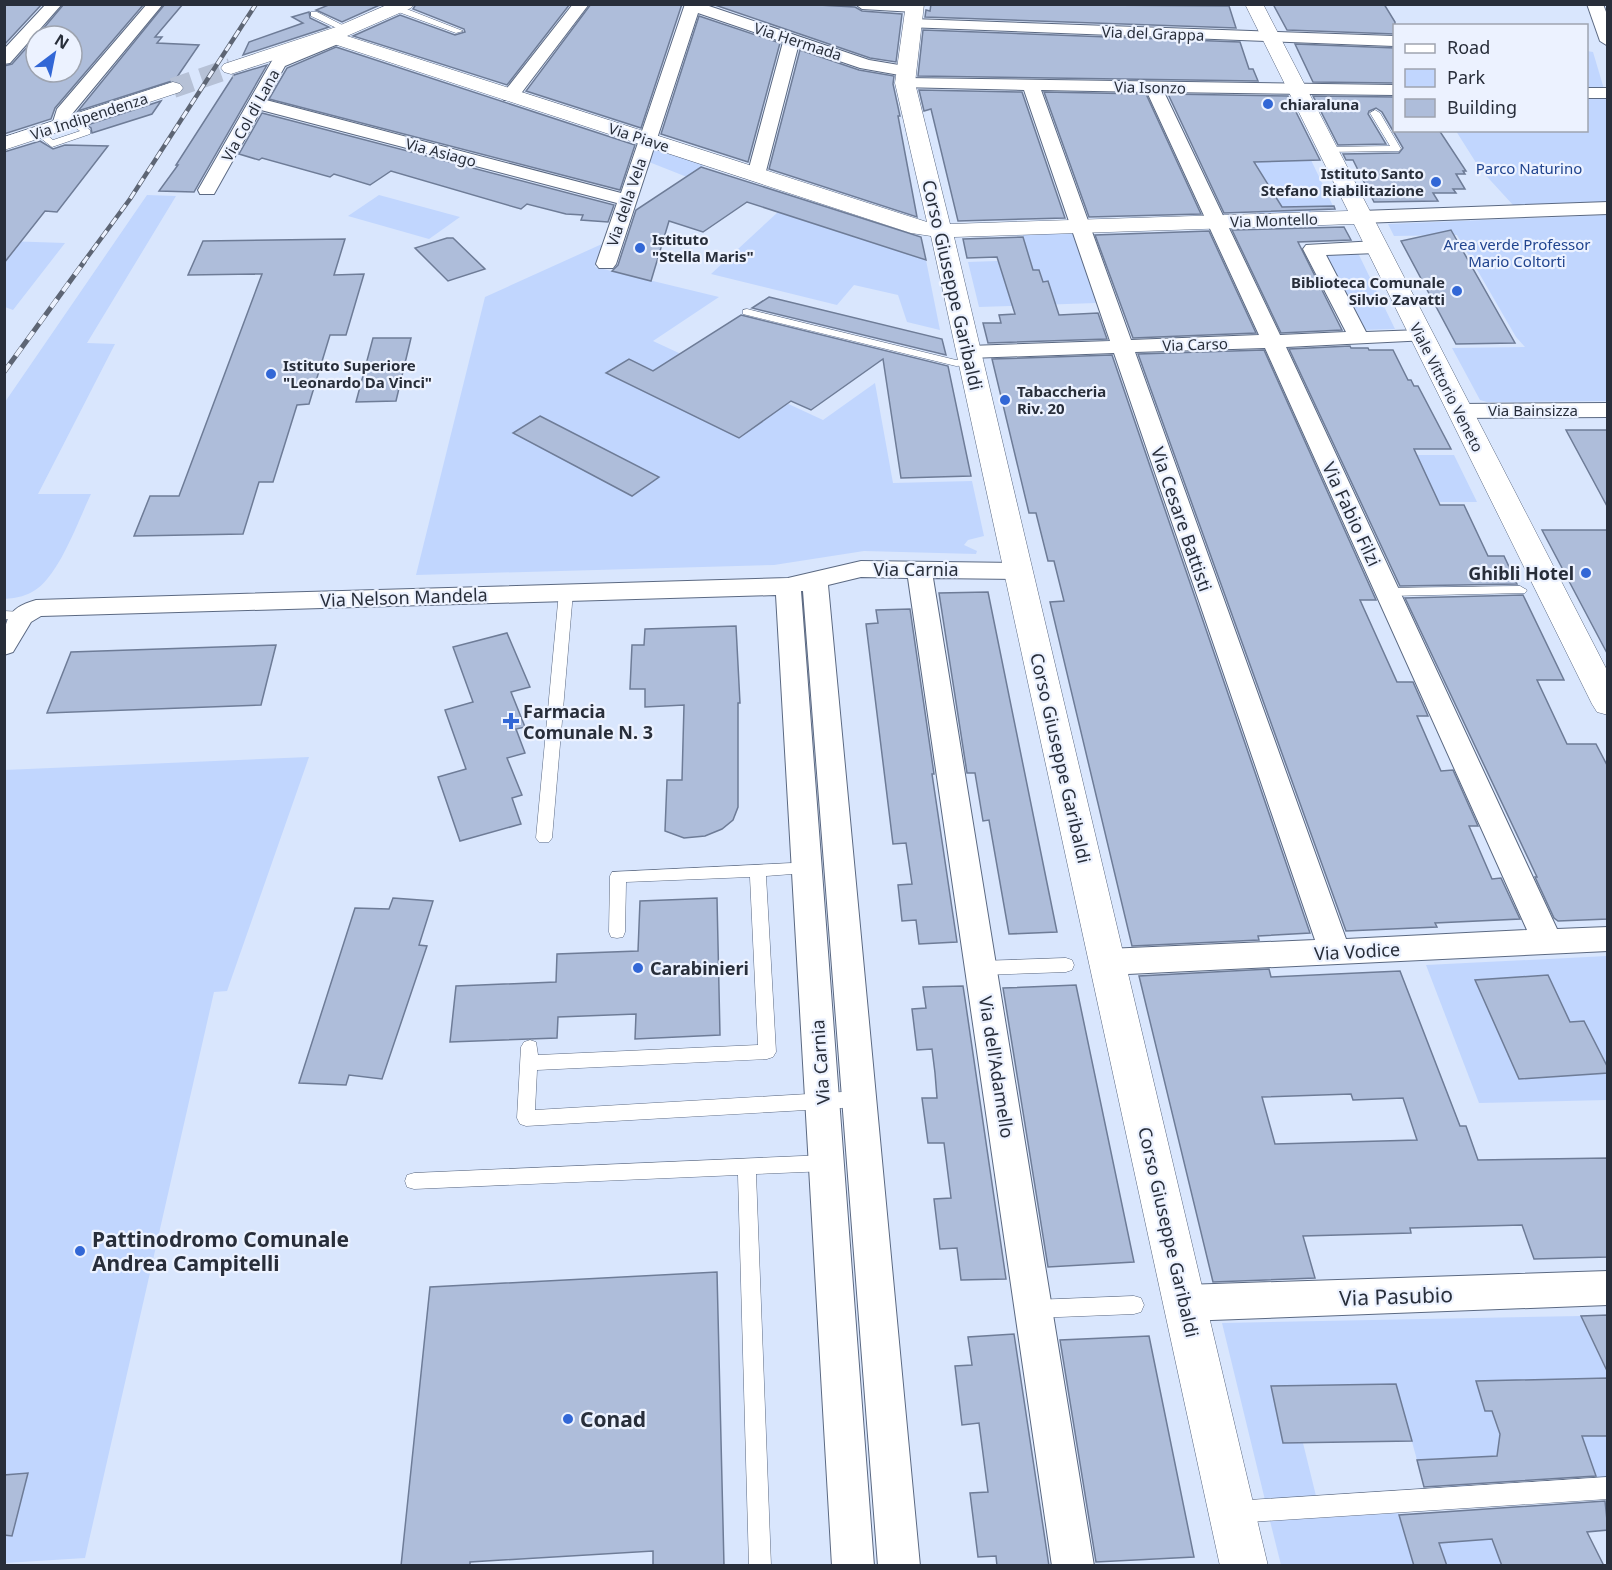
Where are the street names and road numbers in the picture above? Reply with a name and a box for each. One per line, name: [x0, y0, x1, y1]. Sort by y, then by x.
street label: Via Hermada: [752, 17, 844, 65]
street label: Via del Grappa: [1101, 21, 1205, 45]
street label: Via Col di Lana: [216, 65, 284, 165]
street label: Via Isonzo: [1114, 76, 1186, 98]
street label: Via Indipendenza: [28, 88, 150, 144]
street label: Via Piave: [606, 118, 672, 156]
street label: Via Asiago: [403, 133, 479, 171]
street label: Via della Vela: [602, 155, 650, 249]
street label: Corso Giuseppe Garibaldi: [917, 177, 989, 393]
street label: Via Montello: [1230, 208, 1318, 232]
street label: Viale Vittorio Veneto: [1406, 319, 1488, 455]
street label: Via Carso: [1162, 333, 1228, 355]
street label: Via Bainsizza: [1488, 400, 1578, 420]
street label: Via Cesare Battisti: [1146, 443, 1218, 595]
street label: Via Fabio Filzi: [1317, 458, 1387, 570]
street label: Via Carnia: [874, 557, 959, 581]
street label: Via Nelson Mandela: [320, 582, 488, 612]
street label: Corso Giuseppe Garibaldi: [1025, 650, 1097, 866]
street label: Via Vodice: [1313, 937, 1401, 965]
street label: Via dell'Adamello: [974, 994, 1020, 1140]
street label: Via Carnia: [805, 1019, 835, 1105]
street label: Corso Giuseppe Garibaldi: [1133, 1124, 1205, 1340]
street label: Via Pasubio: [1339, 1280, 1453, 1312]

